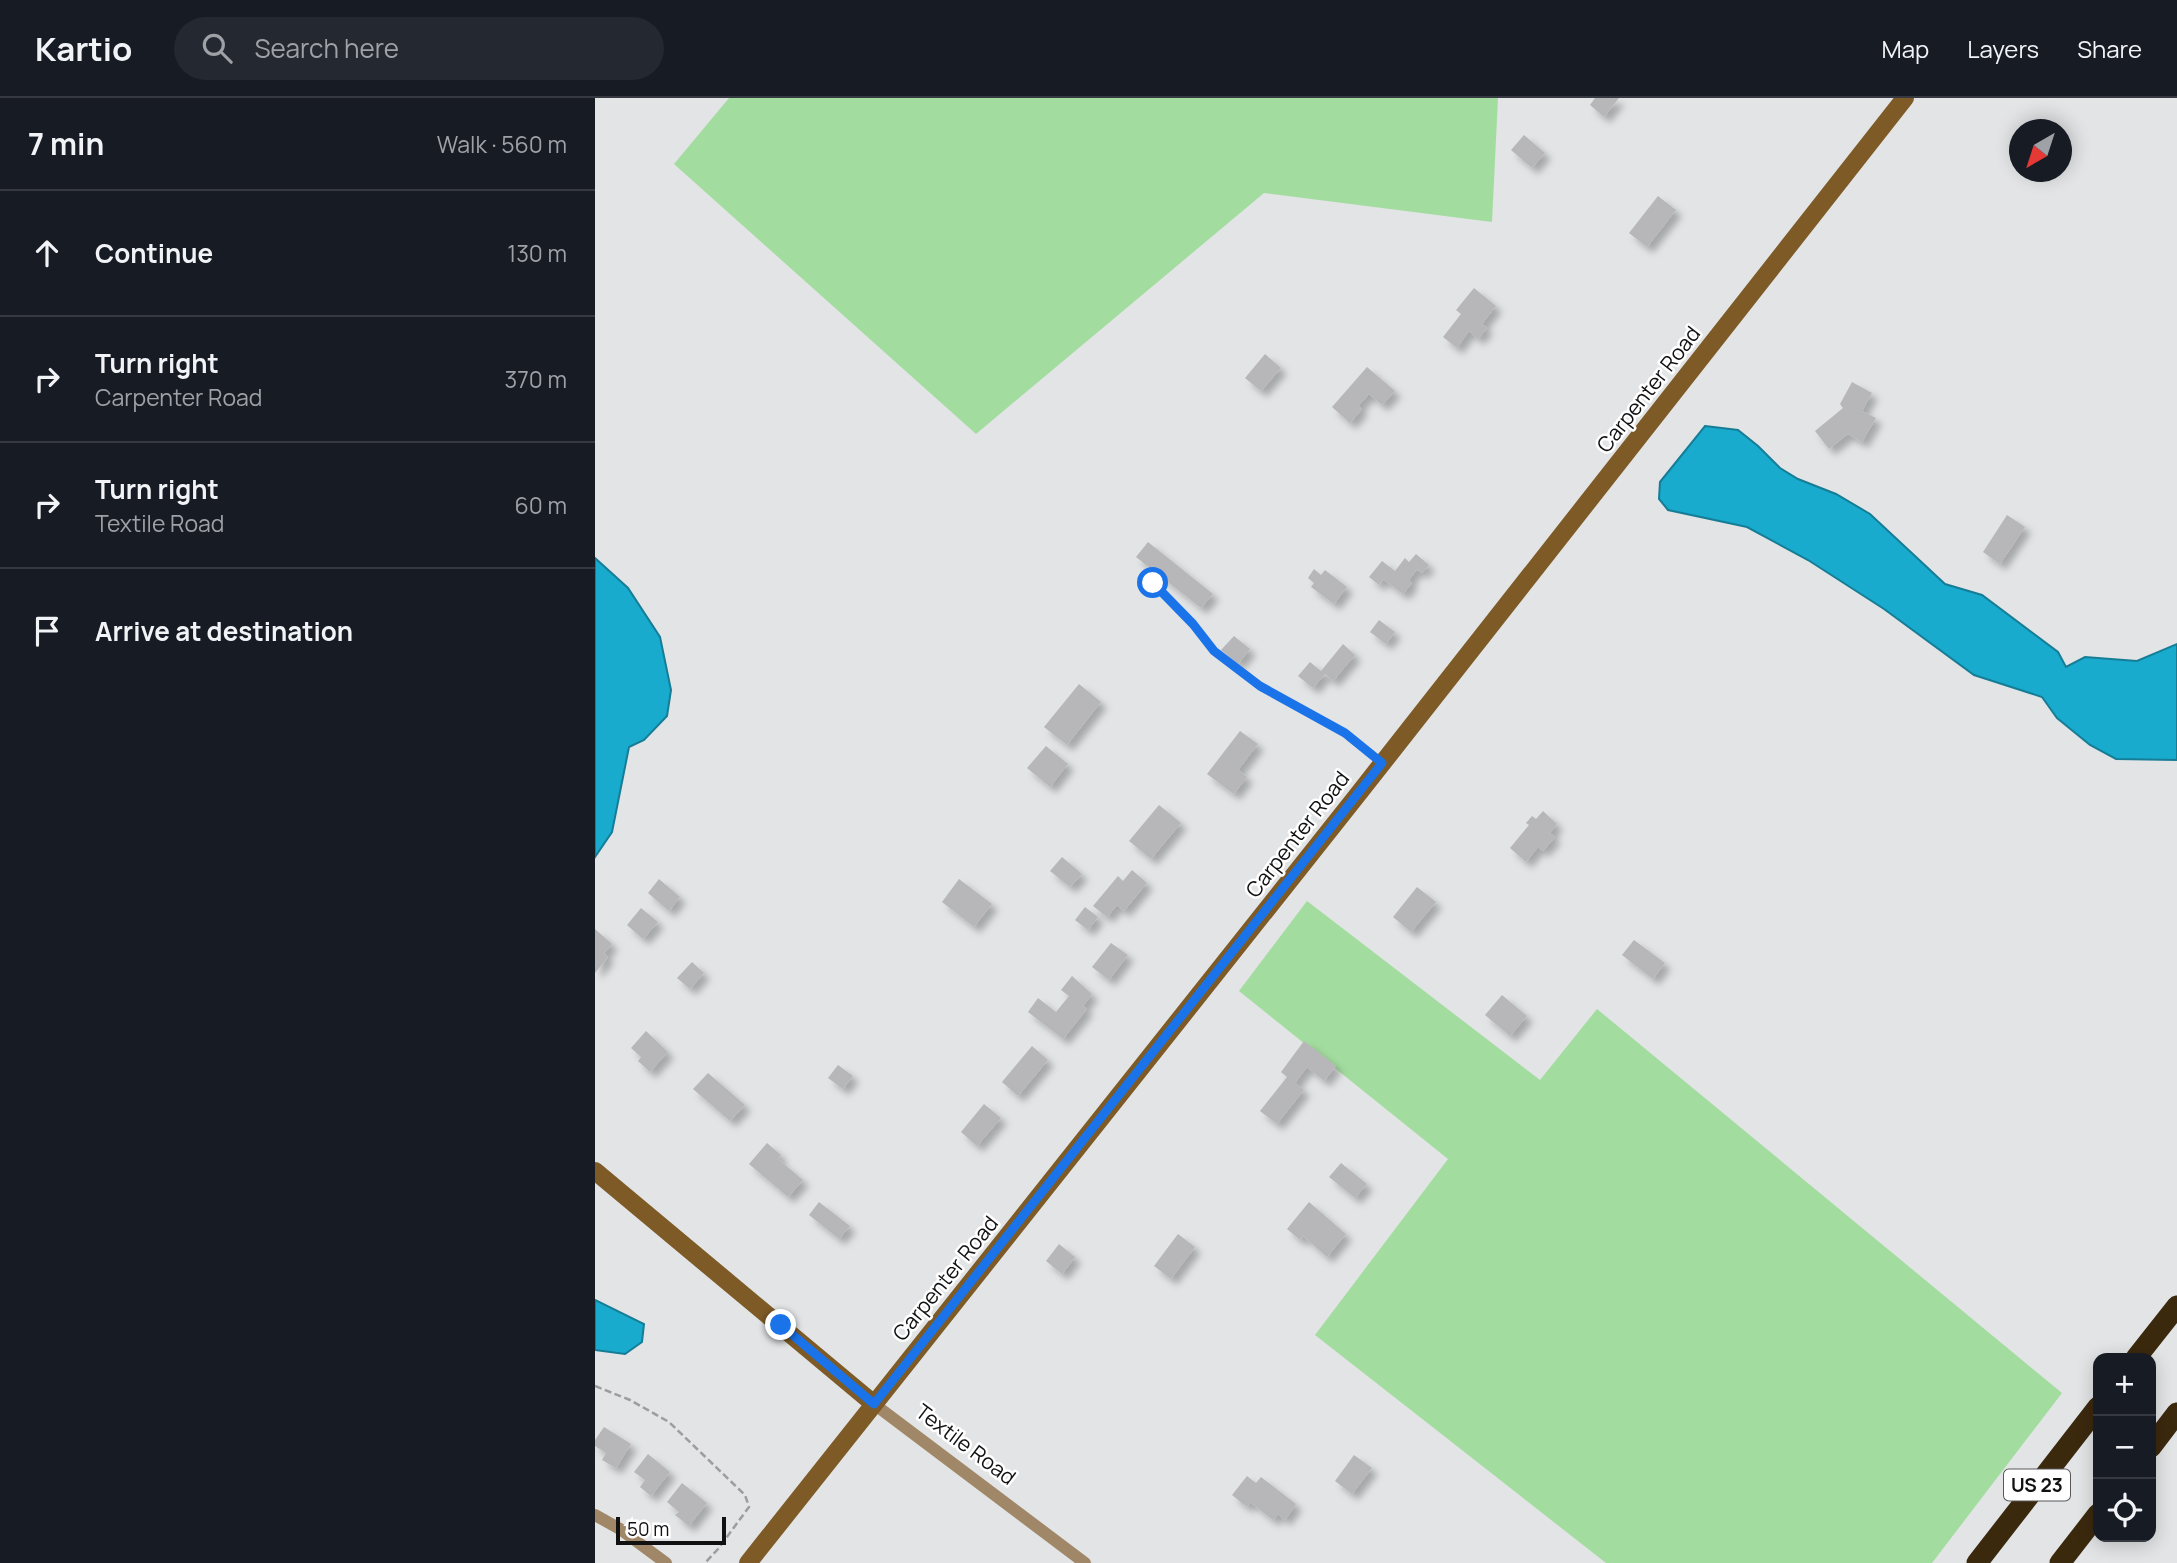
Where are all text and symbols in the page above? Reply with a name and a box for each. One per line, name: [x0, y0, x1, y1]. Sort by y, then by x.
search box: [174, 17, 664, 80]
text: Kartio: [35, 26, 132, 71]
icon: search: [198, 29, 236, 67]
text: Search here: [254, 30, 399, 66]
text: Map: [1882, 32, 1929, 65]
text: Layers: [1967, 32, 2039, 65]
text: Share: [2077, 32, 2142, 65]
north arrow: [2009, 119, 2072, 182]
text: 7 min: [28, 123, 104, 164]
text: Walk · 560 m: [437, 128, 567, 160]
icon: ahead: [28, 234, 66, 272]
text: Continue: [95, 235, 213, 271]
text: 130 m: [507, 237, 567, 269]
street label: Carpenter Road: [1590, 320, 1706, 458]
text: Turn right: [95, 345, 219, 381]
icon: right: [28, 360, 66, 398]
text: 370 m: [505, 363, 567, 395]
text: Carpenter Road: [95, 381, 263, 413]
text: Turn right: [95, 471, 219, 507]
icon: right: [28, 486, 66, 524]
text: 60 m: [515, 489, 567, 521]
text: Textile Road: [95, 507, 225, 539]
route start: [1137, 567, 1168, 598]
icon: arrive: [28, 612, 66, 650]
text: Arrive at destination: [95, 613, 353, 649]
street label: Carpenter Road: [1239, 765, 1355, 903]
street label: Carpenter Road: [886, 1210, 1004, 1346]
route end: [765, 1309, 796, 1340]
map controls: [2093, 1353, 2156, 1542]
button: +: [2093, 1353, 2156, 1416]
street label: Textile Road: [910, 1397, 1022, 1491]
button: −: [2093, 1416, 2156, 1479]
road number: US 23: [2004, 1470, 2070, 1500]
button: locate: [2093, 1479, 2156, 1542]
scale bar: [616, 1514, 726, 1546]
text: 50 m: [627, 1516, 669, 1542]

